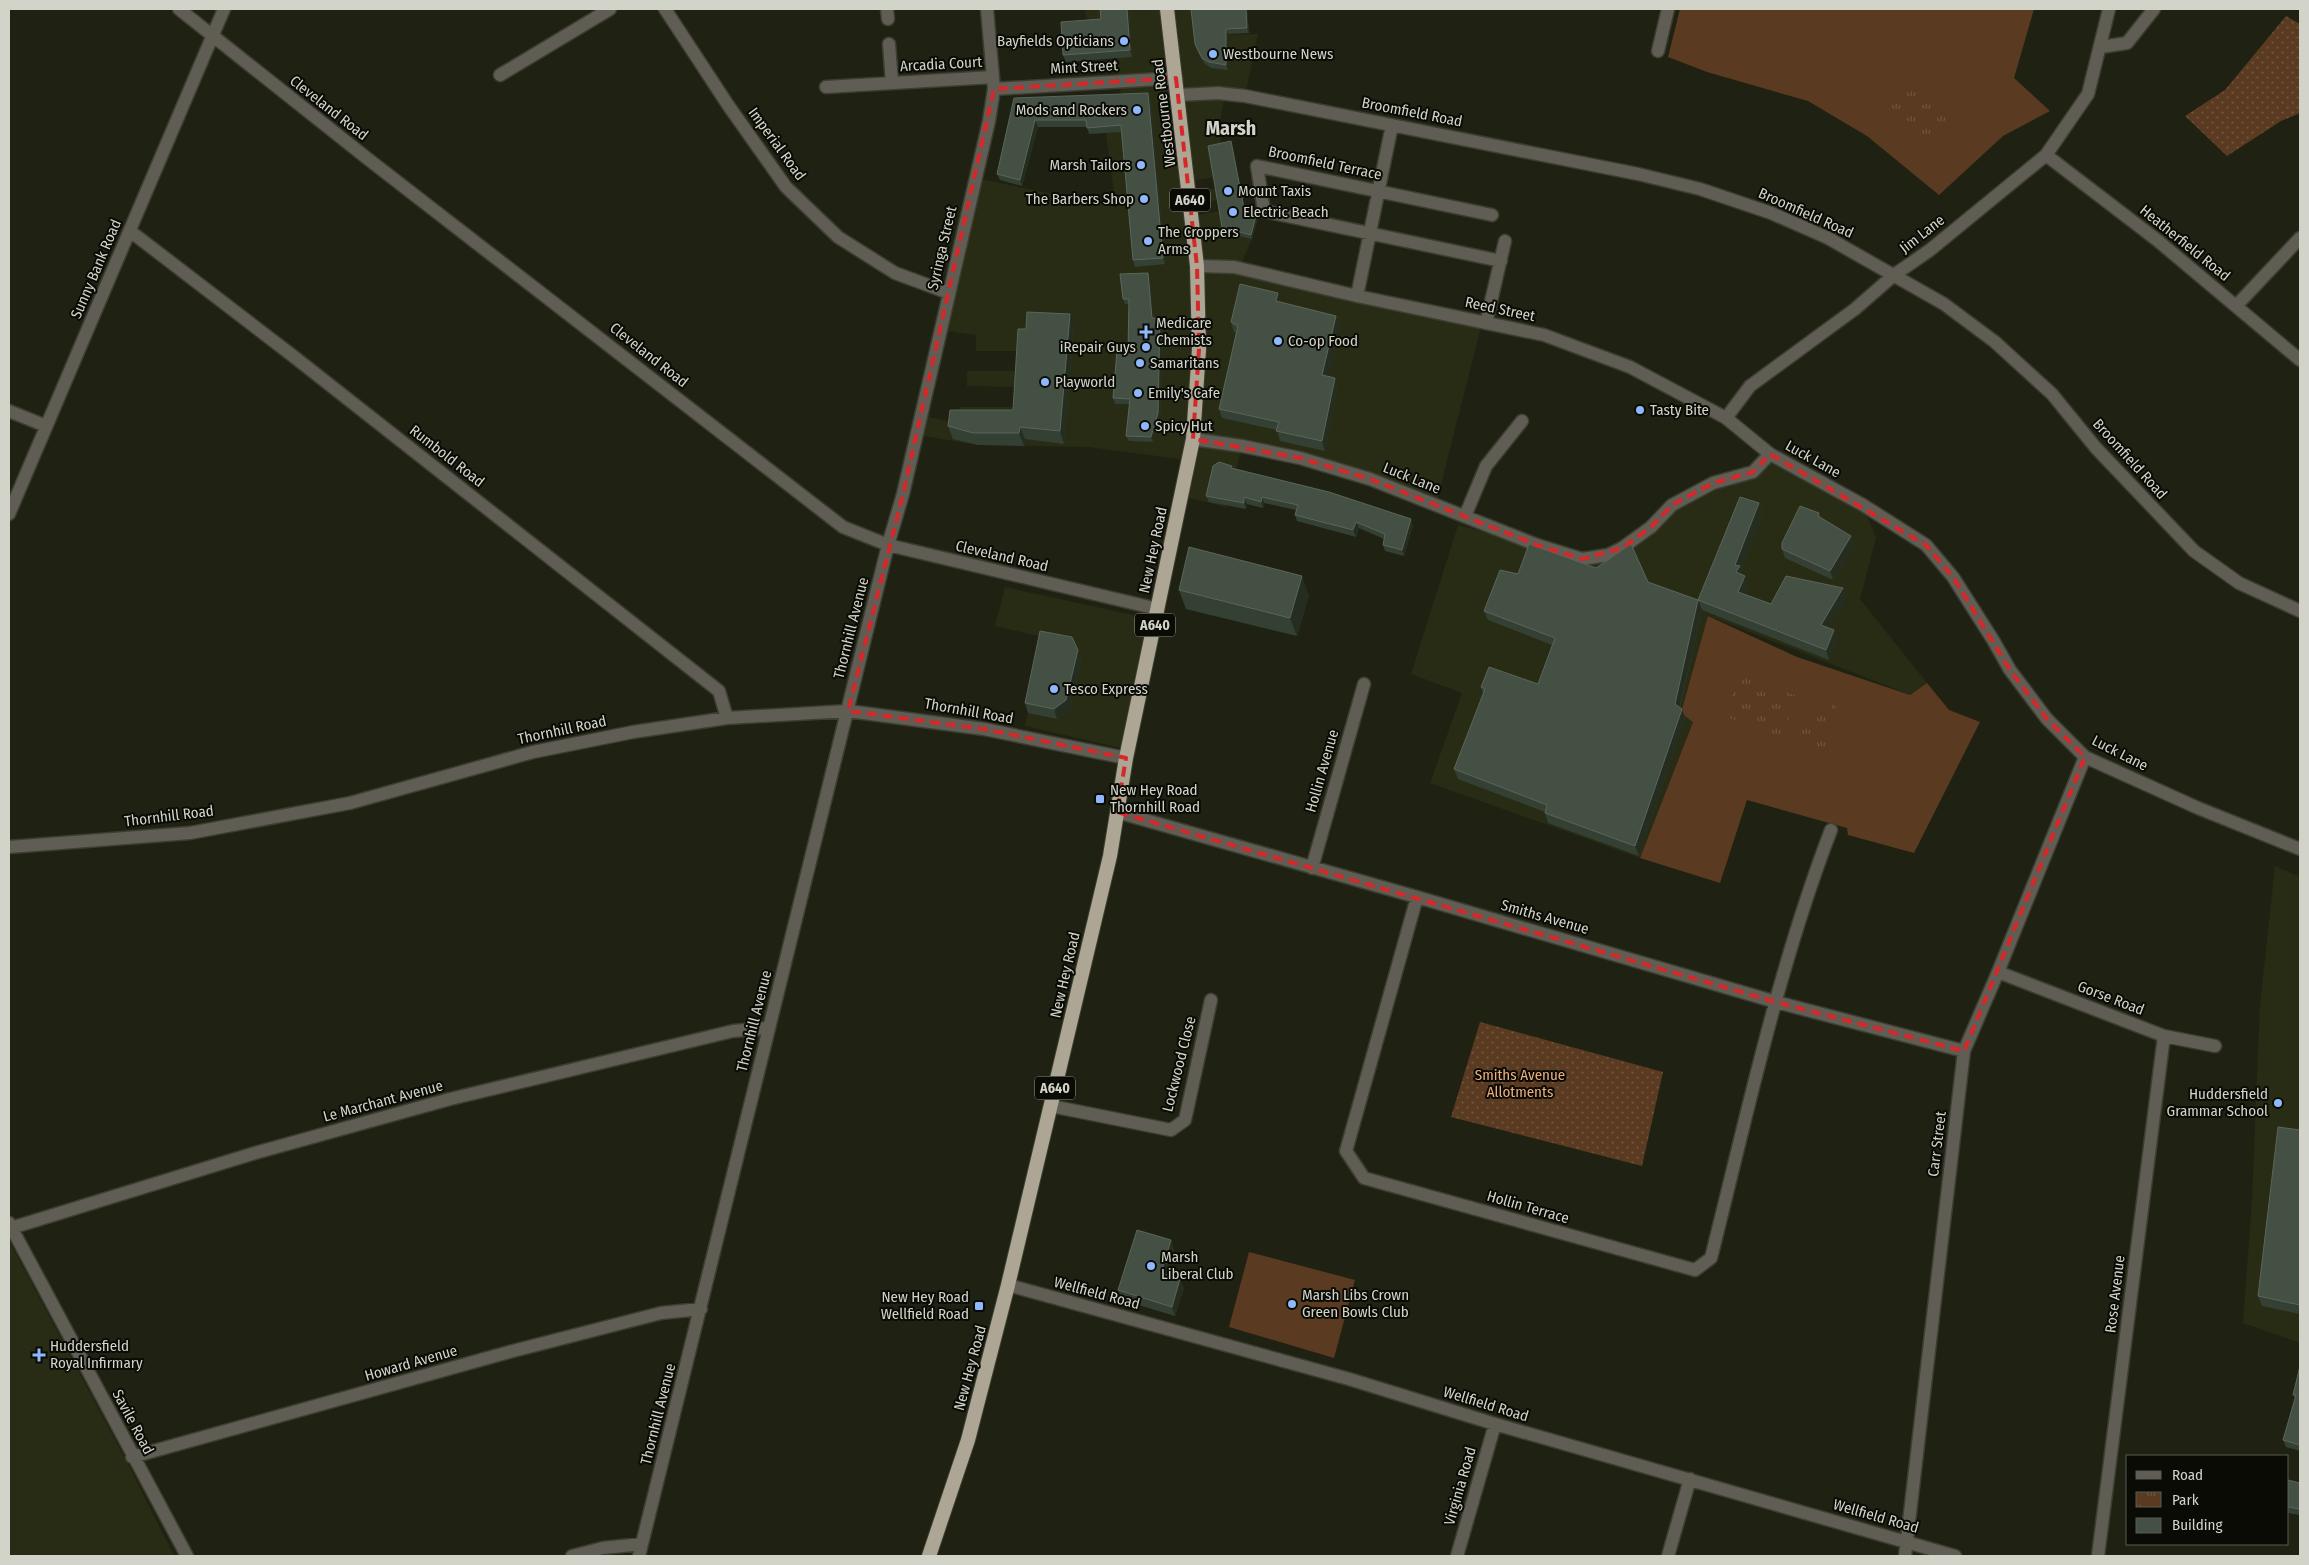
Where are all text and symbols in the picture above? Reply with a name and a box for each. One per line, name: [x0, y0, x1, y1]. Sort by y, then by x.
place label: Bayfields Opticians: [997, 32, 1114, 50]
marker: Bayfields Opticians: [1118, 35, 1130, 47]
place label: Westbourne News: [1223, 45, 1333, 63]
marker: Westbourne News: [1207, 48, 1219, 60]
street label: Arcadia Court: [899, 53, 983, 75]
street label: Mint Street: [1050, 56, 1118, 78]
street label: Westbourne Road: [1148, 58, 1180, 168]
street label: Cleveland Road: [286, 72, 372, 144]
street label: Broomfield Road: [1360, 93, 1464, 131]
place label: Mods and Rockers: [1016, 101, 1127, 119]
street label: Imperial Road: [745, 104, 809, 184]
marker: Mods and Rockers: [1131, 104, 1143, 116]
district label: Marsh: [1206, 116, 1256, 140]
street label: Broomfield Terrace: [1267, 142, 1383, 184]
place label: Marsh Tailors: [1050, 156, 1131, 174]
marker: Marsh Tailors: [1135, 159, 1147, 171]
place label: Mount Taxis: [1238, 182, 1311, 200]
street label: Broomfield Road: [1756, 184, 1856, 242]
marker: Mount Taxis: [1222, 185, 1234, 197]
road number: A640: [1170, 188, 1210, 212]
place label: The Barbers Shop: [1026, 190, 1134, 208]
marker: The Barbers Shop: [1138, 193, 1150, 205]
street label: Heatherfield Road: [2136, 201, 2234, 285]
place label: Electric Beach: [1243, 203, 1329, 221]
street label: Syringa Street: [924, 204, 960, 292]
marker: Electric Beach: [1227, 206, 1239, 218]
street label: Jim Lane: [1896, 211, 1948, 257]
street label: Sunny Bank Road: [67, 217, 125, 321]
place label: The Croppers Arms: [1158, 223, 1239, 258]
marker: The Croppers Arms: [1142, 235, 1154, 247]
street label: Reed Street: [1463, 293, 1537, 325]
place label: Medicare Chemists: [1156, 314, 1212, 349]
street label: Cleveland Road: [606, 319, 692, 391]
marker: Medicare Chemists: [1140, 326, 1152, 338]
place label: Co-op Food: [1288, 332, 1358, 350]
marker: Co-op Food: [1272, 335, 1284, 347]
place label: iRepair Guys: [1060, 338, 1136, 356]
marker: iRepair Guys: [1140, 341, 1152, 353]
place label: Samaritans: [1150, 354, 1219, 372]
marker: Samaritans: [1134, 357, 1146, 369]
place label: Playworld: [1055, 373, 1115, 391]
marker: Playworld: [1039, 376, 1051, 388]
place label: Emily's Cafe: [1148, 384, 1220, 402]
marker: Emily's Cafe: [1132, 387, 1144, 399]
place label: Tasty Bite: [1650, 401, 1709, 419]
marker: Tasty Bite: [1634, 404, 1646, 416]
street label: Broomfield Road: [2089, 415, 2171, 503]
place label: Spicy Hut: [1155, 417, 1213, 435]
marker: Spicy Hut: [1139, 420, 1151, 432]
street label: Rumbold Road: [406, 421, 488, 491]
street label: Luck Lane: [1782, 436, 1844, 482]
street label: Luck Lane: [1381, 458, 1443, 498]
street label: New Hey Road: [1135, 505, 1171, 595]
street label: Cleveland Road: [954, 537, 1050, 575]
street label: Thornhill Avenue: [830, 575, 872, 681]
road number: A640: [1135, 614, 1175, 636]
place label: Tesco Express: [1064, 680, 1148, 698]
marker: Tesco Express: [1048, 683, 1060, 695]
street label: Thornhill Road: [923, 694, 1015, 728]
street label: Thornhill Road: [516, 712, 608, 748]
street label: Hollin Avenue: [1302, 728, 1342, 814]
street label: Luck Lane: [2089, 731, 2151, 775]
place label: New Hey Road Thornhill Road: [1110, 781, 1200, 816]
marker: New Hey Road Thornhill Road: [1094, 793, 1106, 805]
street label: Thornhill Road: [123, 802, 215, 830]
street label: Smiths Avenue: [1499, 896, 1591, 938]
street label: New Hey Road: [1046, 930, 1084, 1020]
street label: Thornhill Avenue: [733, 968, 775, 1074]
street label: Gorse Road: [2075, 977, 2147, 1019]
street label: Lockwood Close: [1158, 1014, 1200, 1114]
park label: Smiths Avenue Allotments: [1475, 1066, 1565, 1101]
street label: Le Marchant Avenue: [321, 1076, 445, 1126]
road number: A640: [1035, 1076, 1075, 1100]
place label: Huddersfield Grammar School: [2167, 1085, 2268, 1120]
marker: Huddersfield Grammar School: [2272, 1097, 2284, 1109]
street label: Carr Street: [1924, 1110, 1950, 1178]
street label: Hollin Terrace: [1485, 1187, 1571, 1227]
place label: Marsh Liberal Club: [1161, 1248, 1234, 1283]
street label: Rose Avenue: [2101, 1254, 2129, 1334]
marker: Marsh Liberal Club: [1145, 1260, 1157, 1272]
street label: Wellfield Road: [1052, 1273, 1142, 1313]
place label: Marsh Libs Crown Green Bowls Club: [1302, 1286, 1409, 1321]
place label: New Hey Road Wellfield Road: [881, 1288, 969, 1323]
marker: Marsh Libs Crown Green Bowls Club: [1286, 1298, 1298, 1310]
marker: New Hey Road Wellfield Road: [973, 1300, 985, 1312]
street label: New Hey Road: [950, 1323, 990, 1413]
place label: Huddersfield Royal Infirmary: [50, 1337, 143, 1372]
street label: Howard Avenue: [363, 1341, 459, 1385]
marker: Huddersfield Royal Infirmary: [32, 1348, 46, 1362]
street label: Thornhill Avenue: [637, 1361, 679, 1467]
street label: Wellfield Road: [1441, 1382, 1531, 1426]
street label: Savile Road: [108, 1386, 158, 1458]
street label: Virginia Road: [1440, 1445, 1480, 1527]
legend: [2126, 1455, 2289, 1545]
text: Road: [2172, 1466, 2203, 1484]
text: Park: [2172, 1491, 2199, 1509]
street label: Wellfield Road: [1831, 1495, 1921, 1537]
text: Building: [2172, 1516, 2223, 1534]

